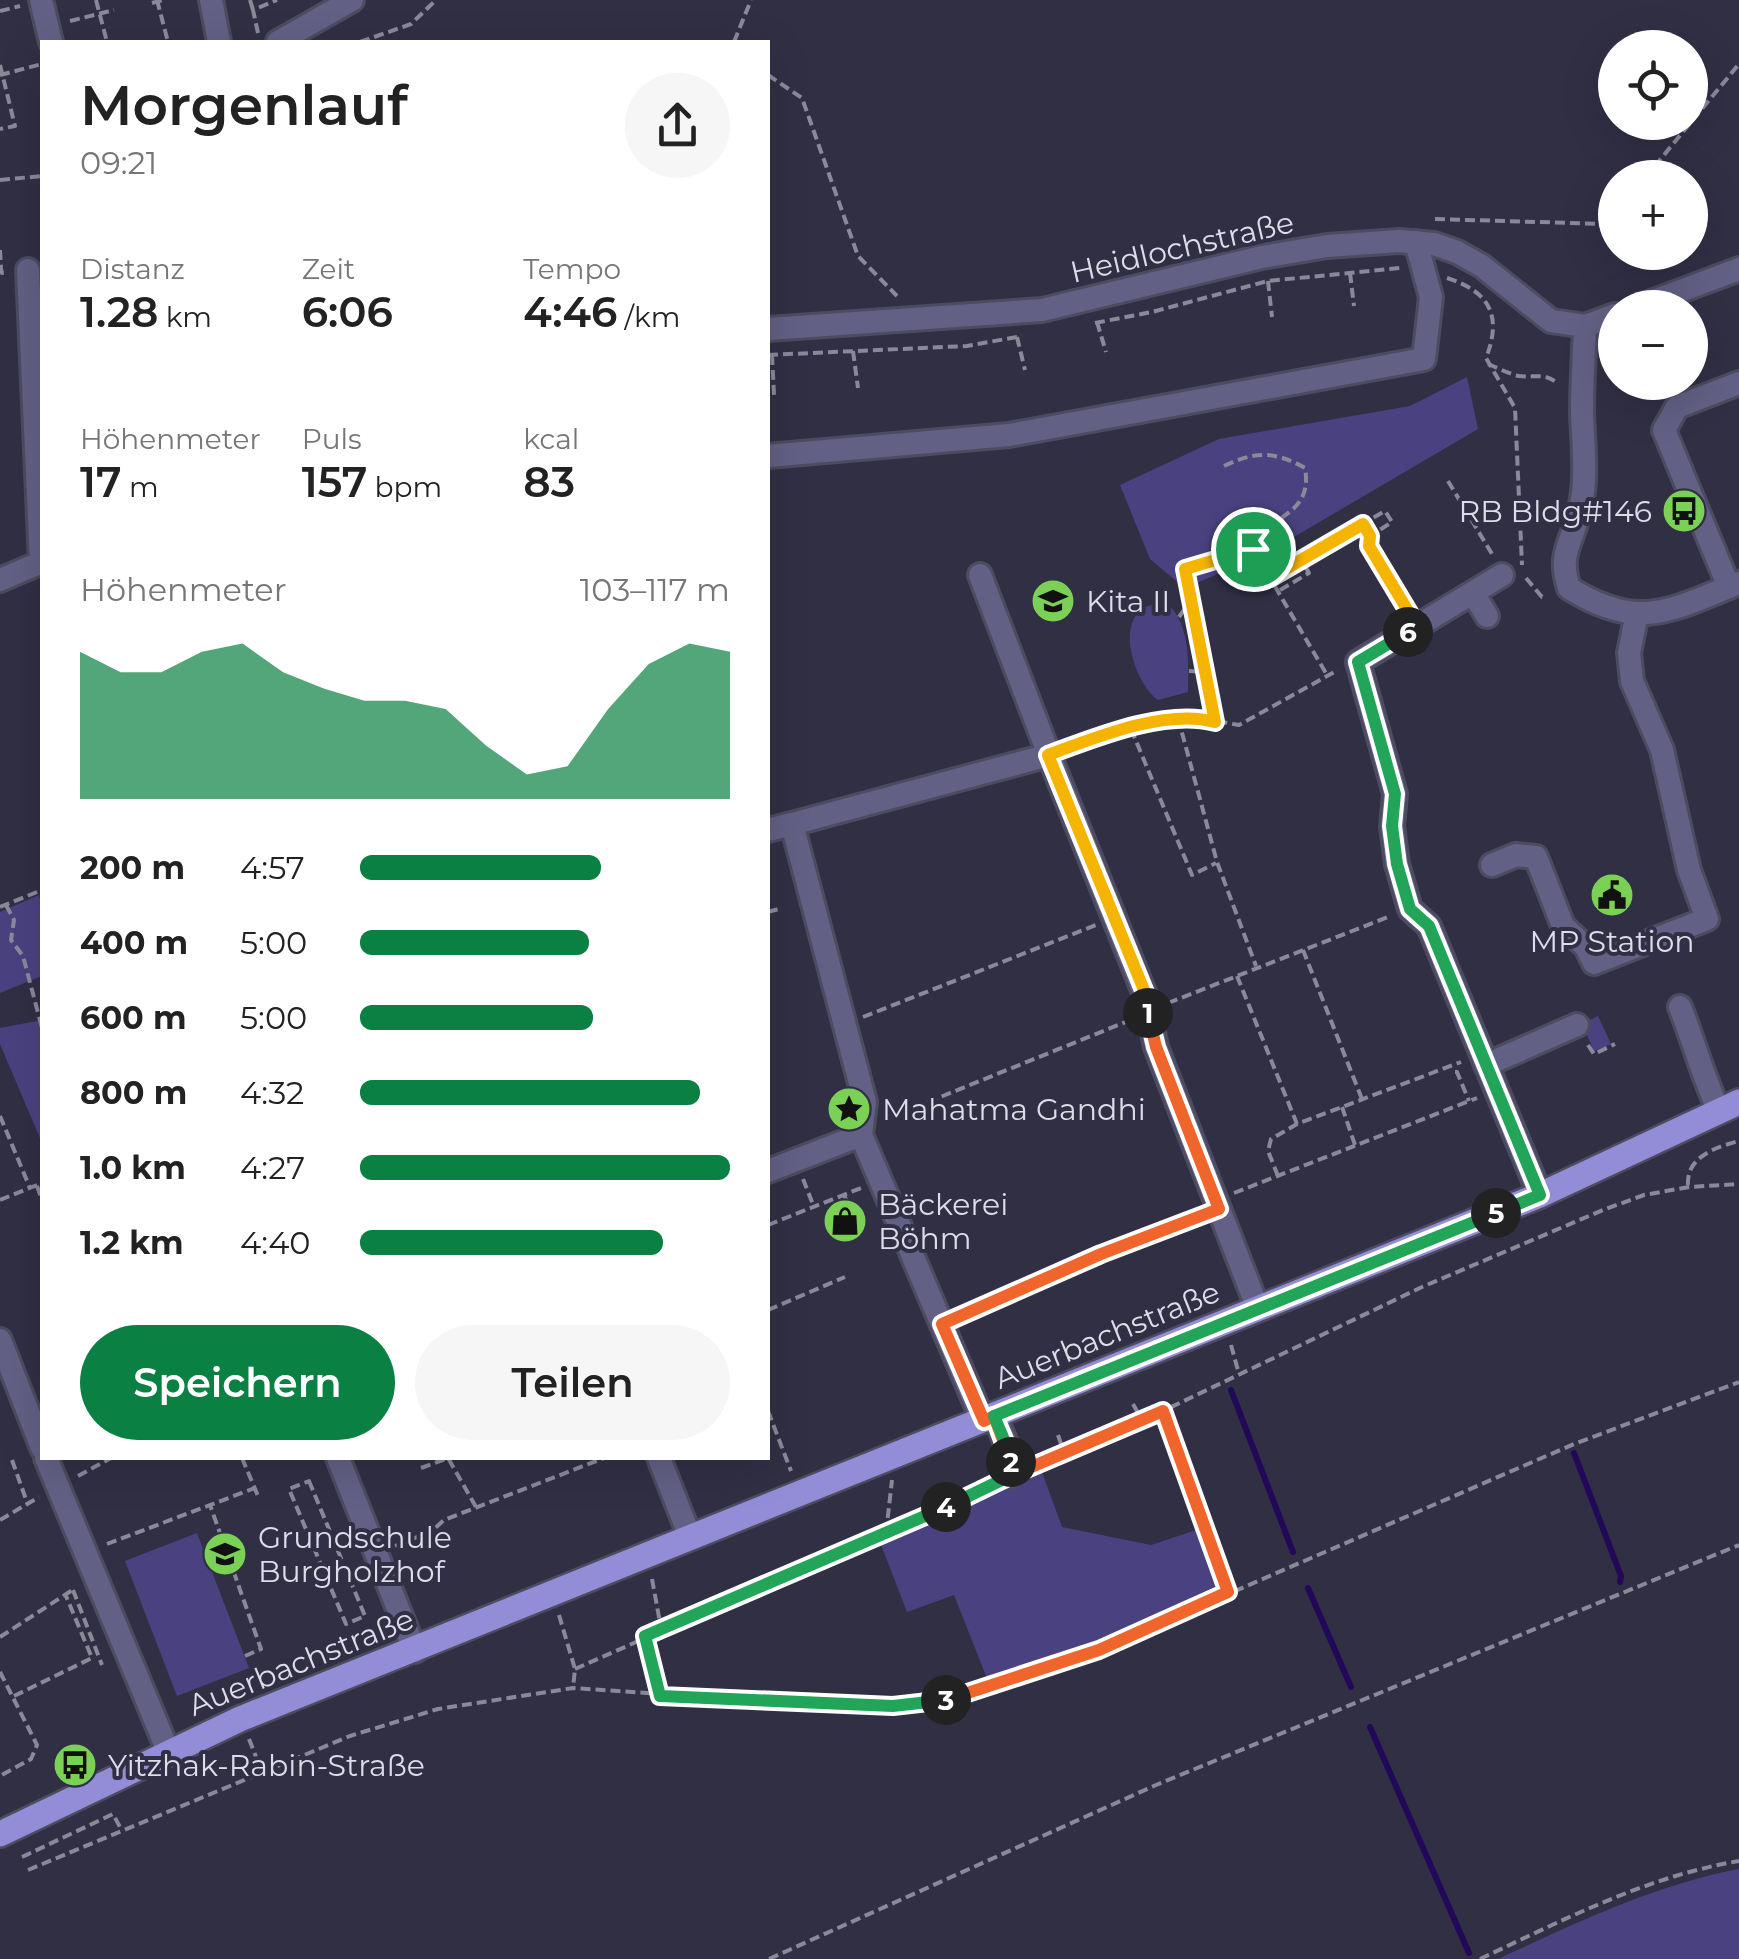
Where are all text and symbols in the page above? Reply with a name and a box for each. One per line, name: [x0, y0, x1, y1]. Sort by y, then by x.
map controls: [1598, 30, 1708, 400]
button: locate: [1598, 30, 1708, 140]
text: Morgenlauf: [80, 72, 408, 139]
button: share: [625, 73, 730, 178]
text: 09:21: [80, 143, 157, 182]
button: +: [1598, 160, 1708, 270]
street label: Heidlochstraße: [1067, 203, 1297, 291]
text: Distanz: [80, 252, 185, 286]
text: Zeit: [302, 252, 355, 286]
text: Tempo: [523, 252, 621, 286]
text: 1.28: [80, 286, 159, 338]
text: 6:06: [302, 286, 393, 338]
text: 4:46: [523, 286, 617, 338]
button: −: [1598, 290, 1708, 400]
text: km: [159, 300, 212, 334]
text: /km: [617, 300, 680, 334]
text: Höhenmeter: [80, 422, 261, 456]
text: Puls: [302, 422, 362, 456]
text: kcal: [523, 422, 579, 456]
text: 17: [80, 456, 122, 508]
text: 157: [302, 456, 367, 508]
text: 83: [523, 456, 575, 508]
text: m: [122, 470, 159, 504]
text: bpm: [367, 470, 442, 504]
bus stop icon: RB Bldg#146: [1661, 488, 1707, 534]
place label: RB Bldg#146: [1458, 493, 1652, 530]
pin: [1211, 507, 1296, 592]
icon: arrive: [1226, 522, 1281, 577]
text: Höhenmeter: [80, 570, 287, 609]
text: 103–117 m: [580, 570, 730, 609]
school or university icon: Kita II: [1030, 578, 1076, 624]
place label: Kita II: [1086, 583, 1170, 620]
pin: 6: [1383, 607, 1433, 657]
text: 6: [1399, 615, 1417, 649]
text: 200 m: [80, 848, 185, 887]
text: 4:57: [240, 848, 305, 887]
public building icon: MP Station: [1589, 872, 1635, 918]
text: 400 m: [80, 923, 188, 962]
text: 5:00: [240, 923, 307, 962]
place label: MP Station: [1529, 923, 1695, 960]
pin: 1: [1123, 988, 1173, 1038]
text: 1: [1143, 996, 1153, 1030]
text: 600 m: [80, 998, 186, 1037]
text: 5:00: [240, 998, 307, 1037]
text: 800 m: [80, 1073, 187, 1112]
text: 4:32: [240, 1073, 304, 1112]
place icon: Mahatma Gandhi: [826, 1086, 872, 1132]
place label: Mahatma Gandhi: [882, 1091, 1146, 1128]
text: 1.0 km: [80, 1148, 186, 1187]
text: 4:27: [240, 1148, 305, 1187]
place label: Bäckerei Böhm: [878, 1186, 1008, 1257]
pin: 5: [1471, 1188, 1521, 1238]
text: 5: [1488, 1196, 1504, 1230]
shop icon: Bäckerei Böhm: [822, 1198, 868, 1244]
text: 1.2 km: [80, 1223, 184, 1262]
text: 4:40: [240, 1223, 310, 1262]
street label: Auerbachstraße: [989, 1273, 1225, 1397]
button: Speichern: [80, 1325, 395, 1440]
button: Teilen: [415, 1325, 730, 1440]
pin: 2: [986, 1437, 1036, 1487]
text: 2: [1003, 1445, 1019, 1479]
pin: 4: [921, 1482, 971, 1532]
text: 4: [936, 1490, 956, 1524]
place label: Grundschule Burgholzhof: [258, 1519, 452, 1590]
school or university icon: Grundschule Burgholzhof: [202, 1531, 248, 1577]
street label: Auerbachstraße: [183, 1600, 419, 1724]
pin: 3: [921, 1675, 971, 1725]
text: 3: [938, 1683, 954, 1717]
bus stop icon: Yitzhak-Rabin-Straße: [52, 1742, 98, 1788]
place label: Yitzhak-Rabin-Straße: [108, 1747, 425, 1784]

